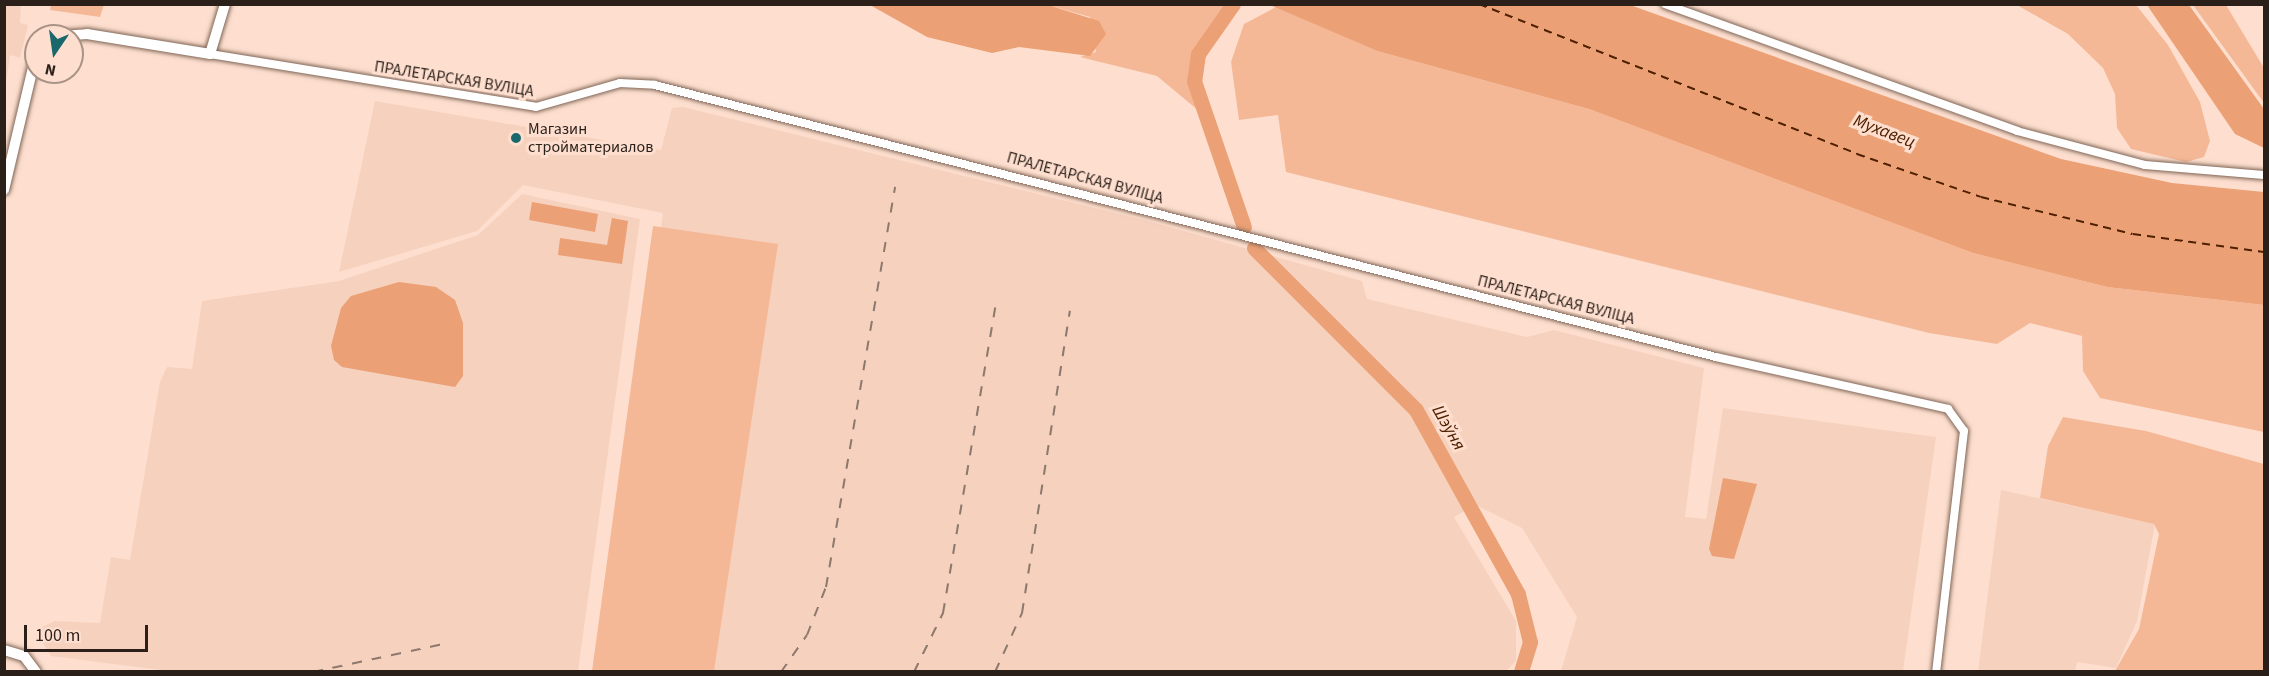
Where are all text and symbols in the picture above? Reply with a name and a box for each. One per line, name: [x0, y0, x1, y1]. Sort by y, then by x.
north arrow: [24, 24, 84, 84]
street label: ПРАЛЕТАРСКАЯ ВУЛІЦА: [373, 57, 535, 101]
text: N: [43, 58, 58, 82]
water label: Мухавец: [1850, 110, 1918, 154]
place label: Магазин стройматериалов: [528, 119, 653, 157]
marker: Магазин стройматериалов: [509, 131, 523, 145]
street label: ПРАЛЕТАРСКАЯ ВУЛІЦА: [1005, 148, 1165, 208]
street label: ПРАЛЕТАРСКАЯ ВУЛІЦА: [1476, 271, 1636, 329]
water label: Шэўня: [1426, 402, 1470, 454]
scale bar: [27, 613, 152, 651]
text: 100 m: [35, 623, 80, 648]

